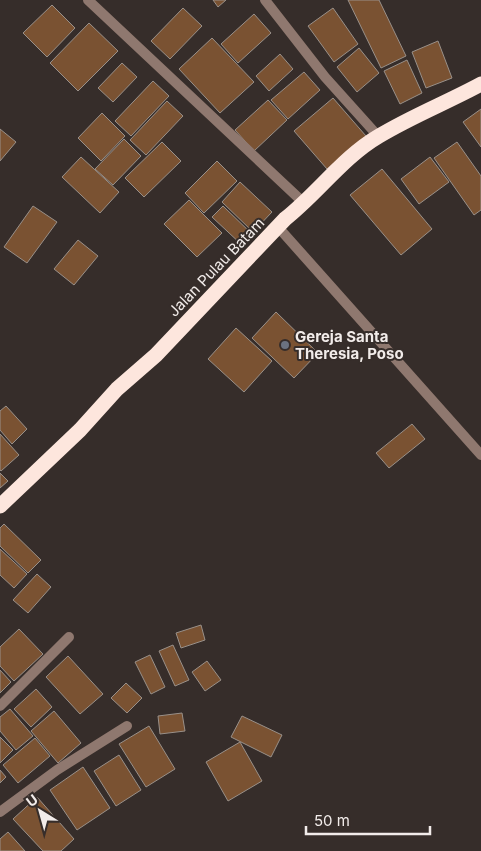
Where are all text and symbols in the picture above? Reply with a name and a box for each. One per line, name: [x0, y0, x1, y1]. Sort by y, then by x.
street label: Jalan Pulau Batam: [164, 213, 268, 321]
place label: Gereja Santa Theresia, Poso: [295, 327, 404, 363]
marker: Gereja Santa Theresia, Poso: [279, 339, 291, 351]
north arrow: [15, 786, 65, 836]
text: U: [23, 790, 41, 810]
scale bar: [306, 804, 430, 836]
text: 50 m: [314, 811, 350, 830]

